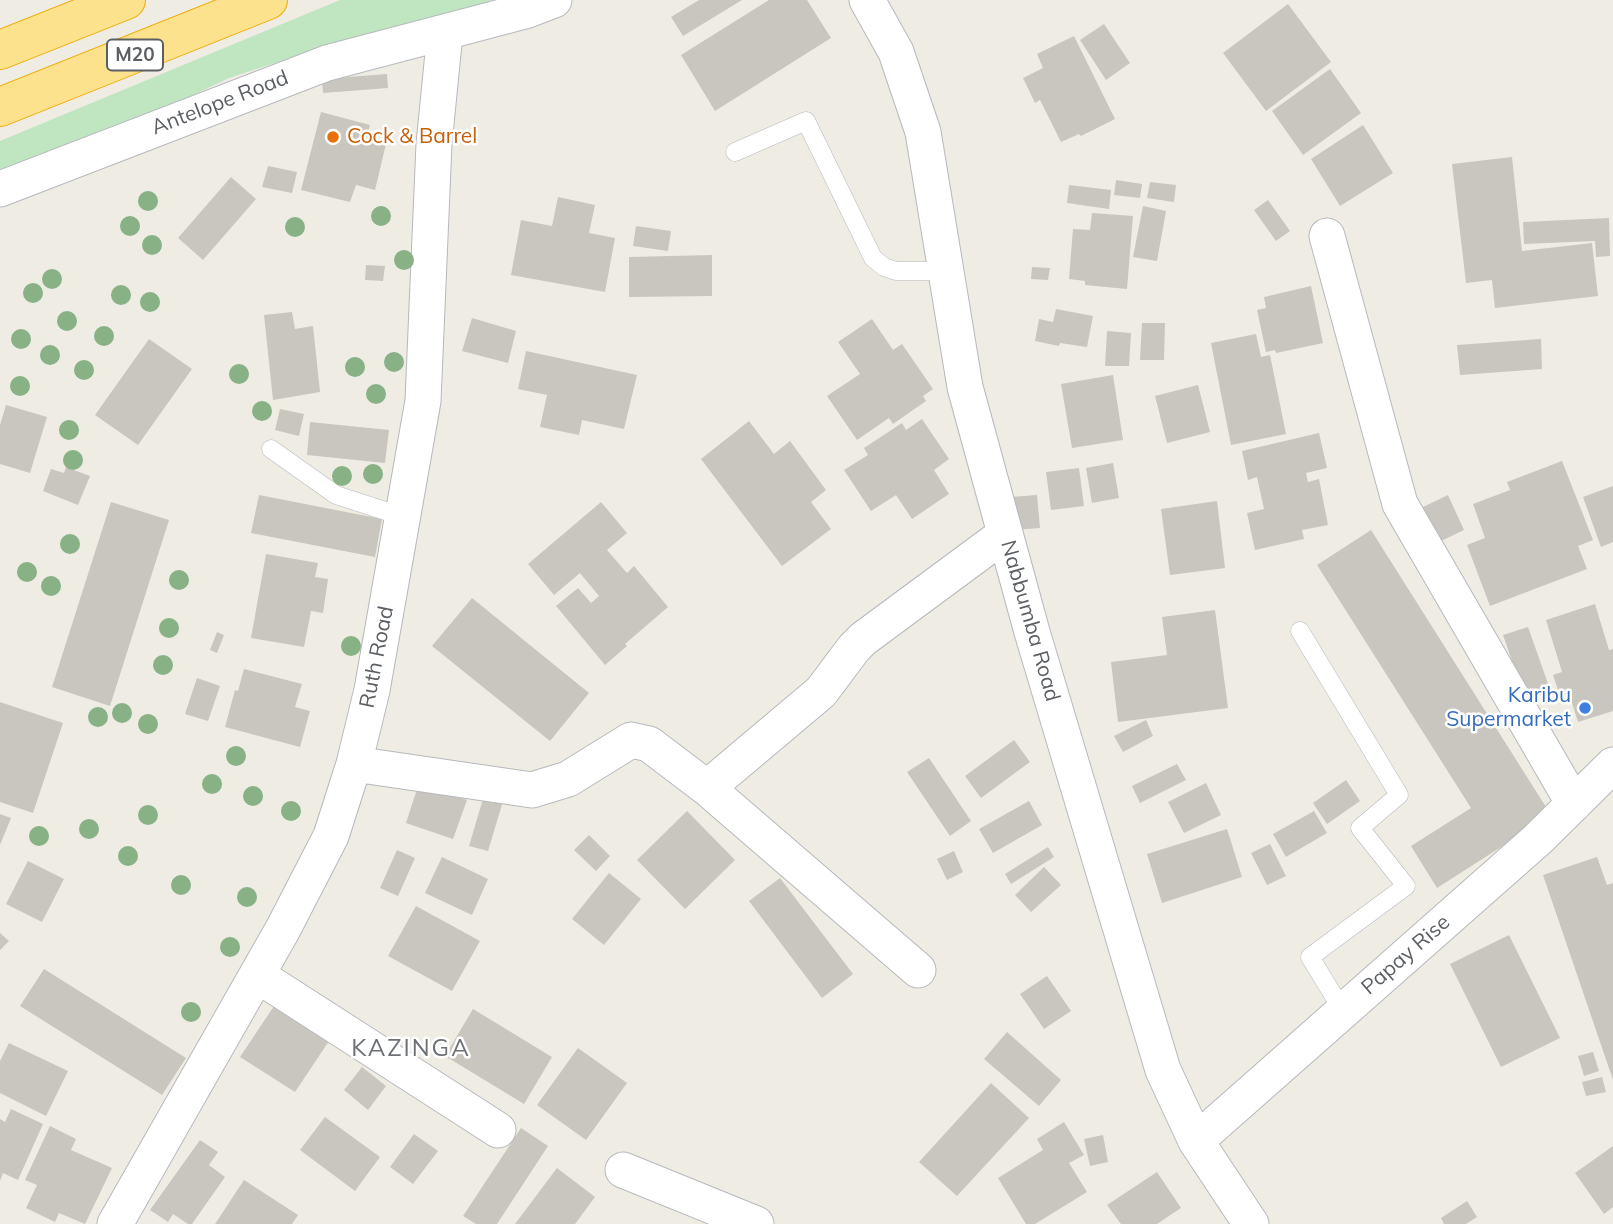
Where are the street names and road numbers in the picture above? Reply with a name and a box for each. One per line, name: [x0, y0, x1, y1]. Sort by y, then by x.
road number: M20: [107, 40, 163, 70]
street label: Antelope Road: [148, 65, 292, 141]
street label: Nabbumba Road: [995, 538, 1065, 704]
street label: Ruth Road: [355, 604, 399, 710]
street label: Papay Rise: [1357, 910, 1455, 1000]

